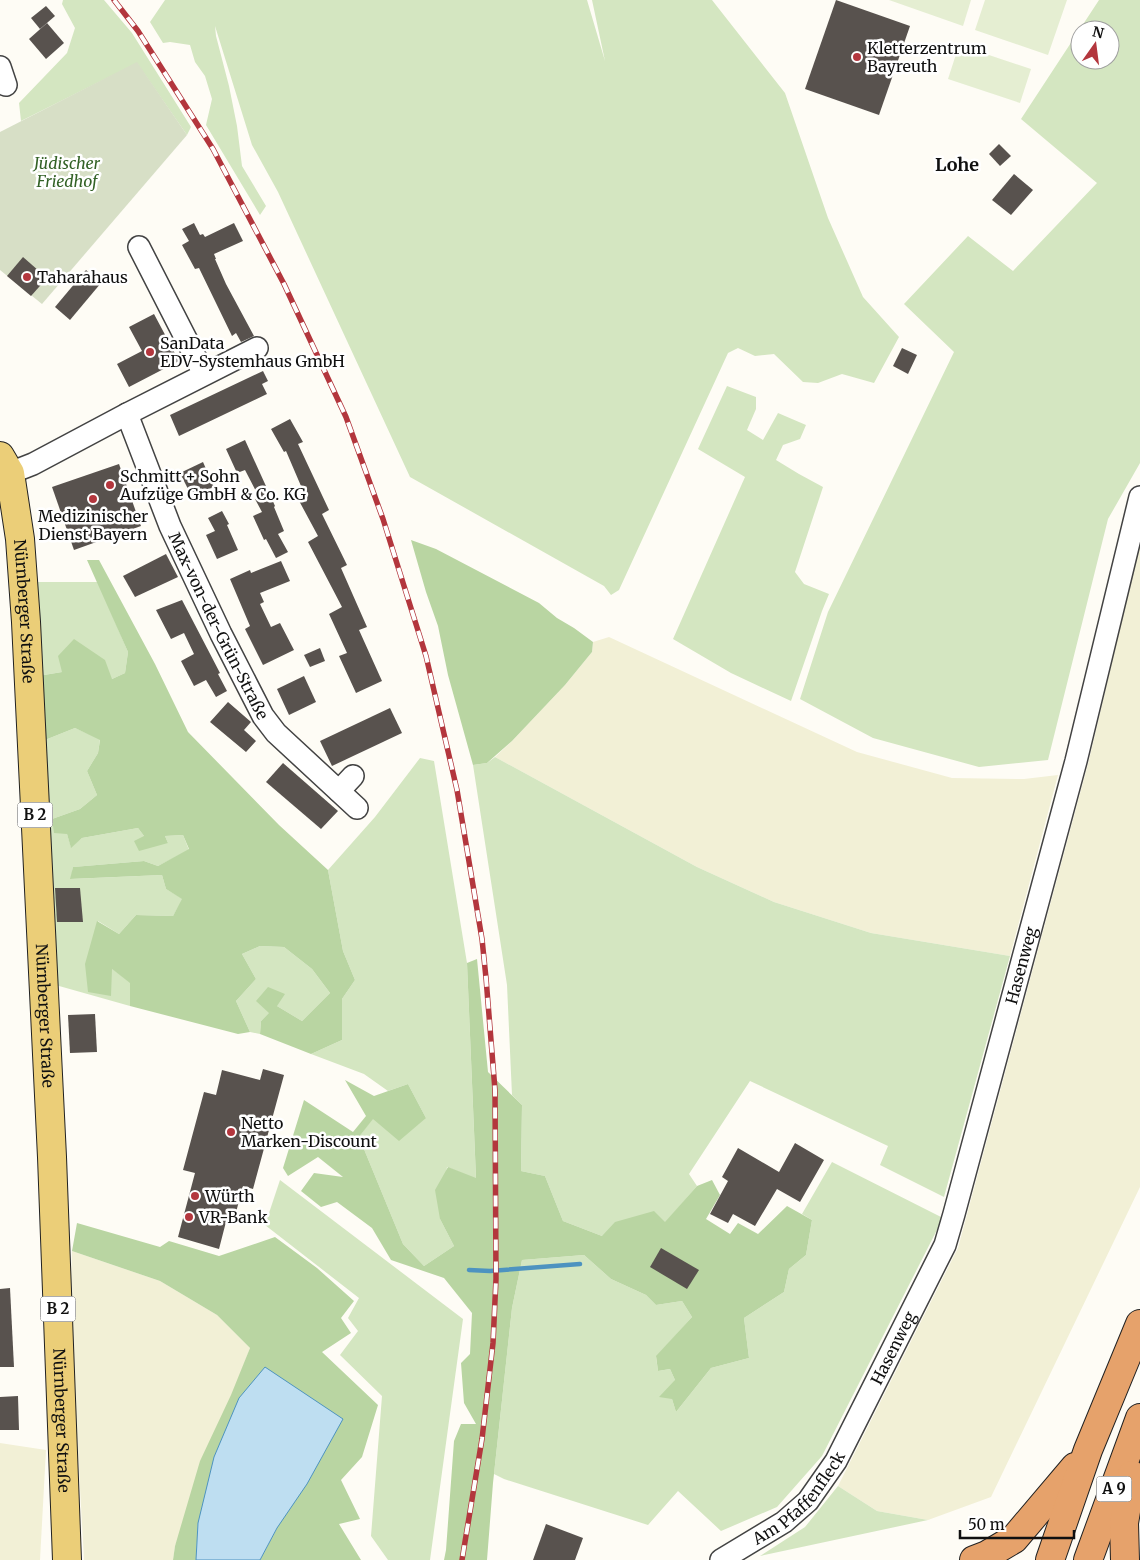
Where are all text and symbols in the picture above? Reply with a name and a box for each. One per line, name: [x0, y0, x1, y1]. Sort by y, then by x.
north arrow: [1070, 20, 1120, 70]
text: N: [1091, 22, 1106, 42]
place label: Kletterzentrum Bayreuth: [867, 38, 987, 76]
marker: Kletterzentrum Bayreuth: [851, 51, 863, 63]
park label: Jüdischer Friedhof: [32, 153, 101, 191]
district label: Lohe: [935, 153, 979, 176]
place label: Taharahaus: [37, 267, 128, 287]
marker: Taharahaus: [21, 271, 33, 283]
place label: SanData EDV-Systemhaus GmbH: [160, 333, 345, 371]
marker: SanData EDV-Systemhaus GmbH: [144, 346, 156, 358]
place label: Schmitt + Sohn Aufzüge GmbH & Co. KG: [119, 466, 306, 504]
marker: Schmitt + Sohn Aufzüge GmbH & Co. KG: [104, 479, 116, 491]
marker: Medizinischer Dienst Bayern: [87, 493, 99, 505]
place label: Medizinischer Dienst Bayern: [38, 506, 148, 544]
street label: Max-von-der-Grün-Straße: [164, 529, 273, 723]
street label: Nürnberger Straße: [10, 539, 39, 684]
road number: B 2: [18, 802, 52, 828]
street label: Hasenweg: [1001, 924, 1041, 1006]
street label: Nürnberger Straße: [32, 943, 59, 1088]
place label: Netto Marken-Discount: [241, 1113, 378, 1151]
marker: Netto Marken-Discount: [225, 1126, 237, 1138]
place label: Würth: [204, 1186, 255, 1206]
marker: Würth: [189, 1190, 201, 1202]
place label: VR-Bank: [198, 1207, 268, 1227]
marker: VR-Bank: [183, 1211, 195, 1223]
road number: B 2: [40, 1296, 76, 1322]
street label: Hasenweg: [866, 1308, 920, 1388]
street label: Nürnberger Straße: [49, 1348, 74, 1493]
street label: Am Pfaffenfleck: [748, 1447, 850, 1549]
road number: A 9: [1096, 1476, 1132, 1502]
scale bar: [960, 1508, 1074, 1540]
text: 50 m: [968, 1515, 1005, 1534]

